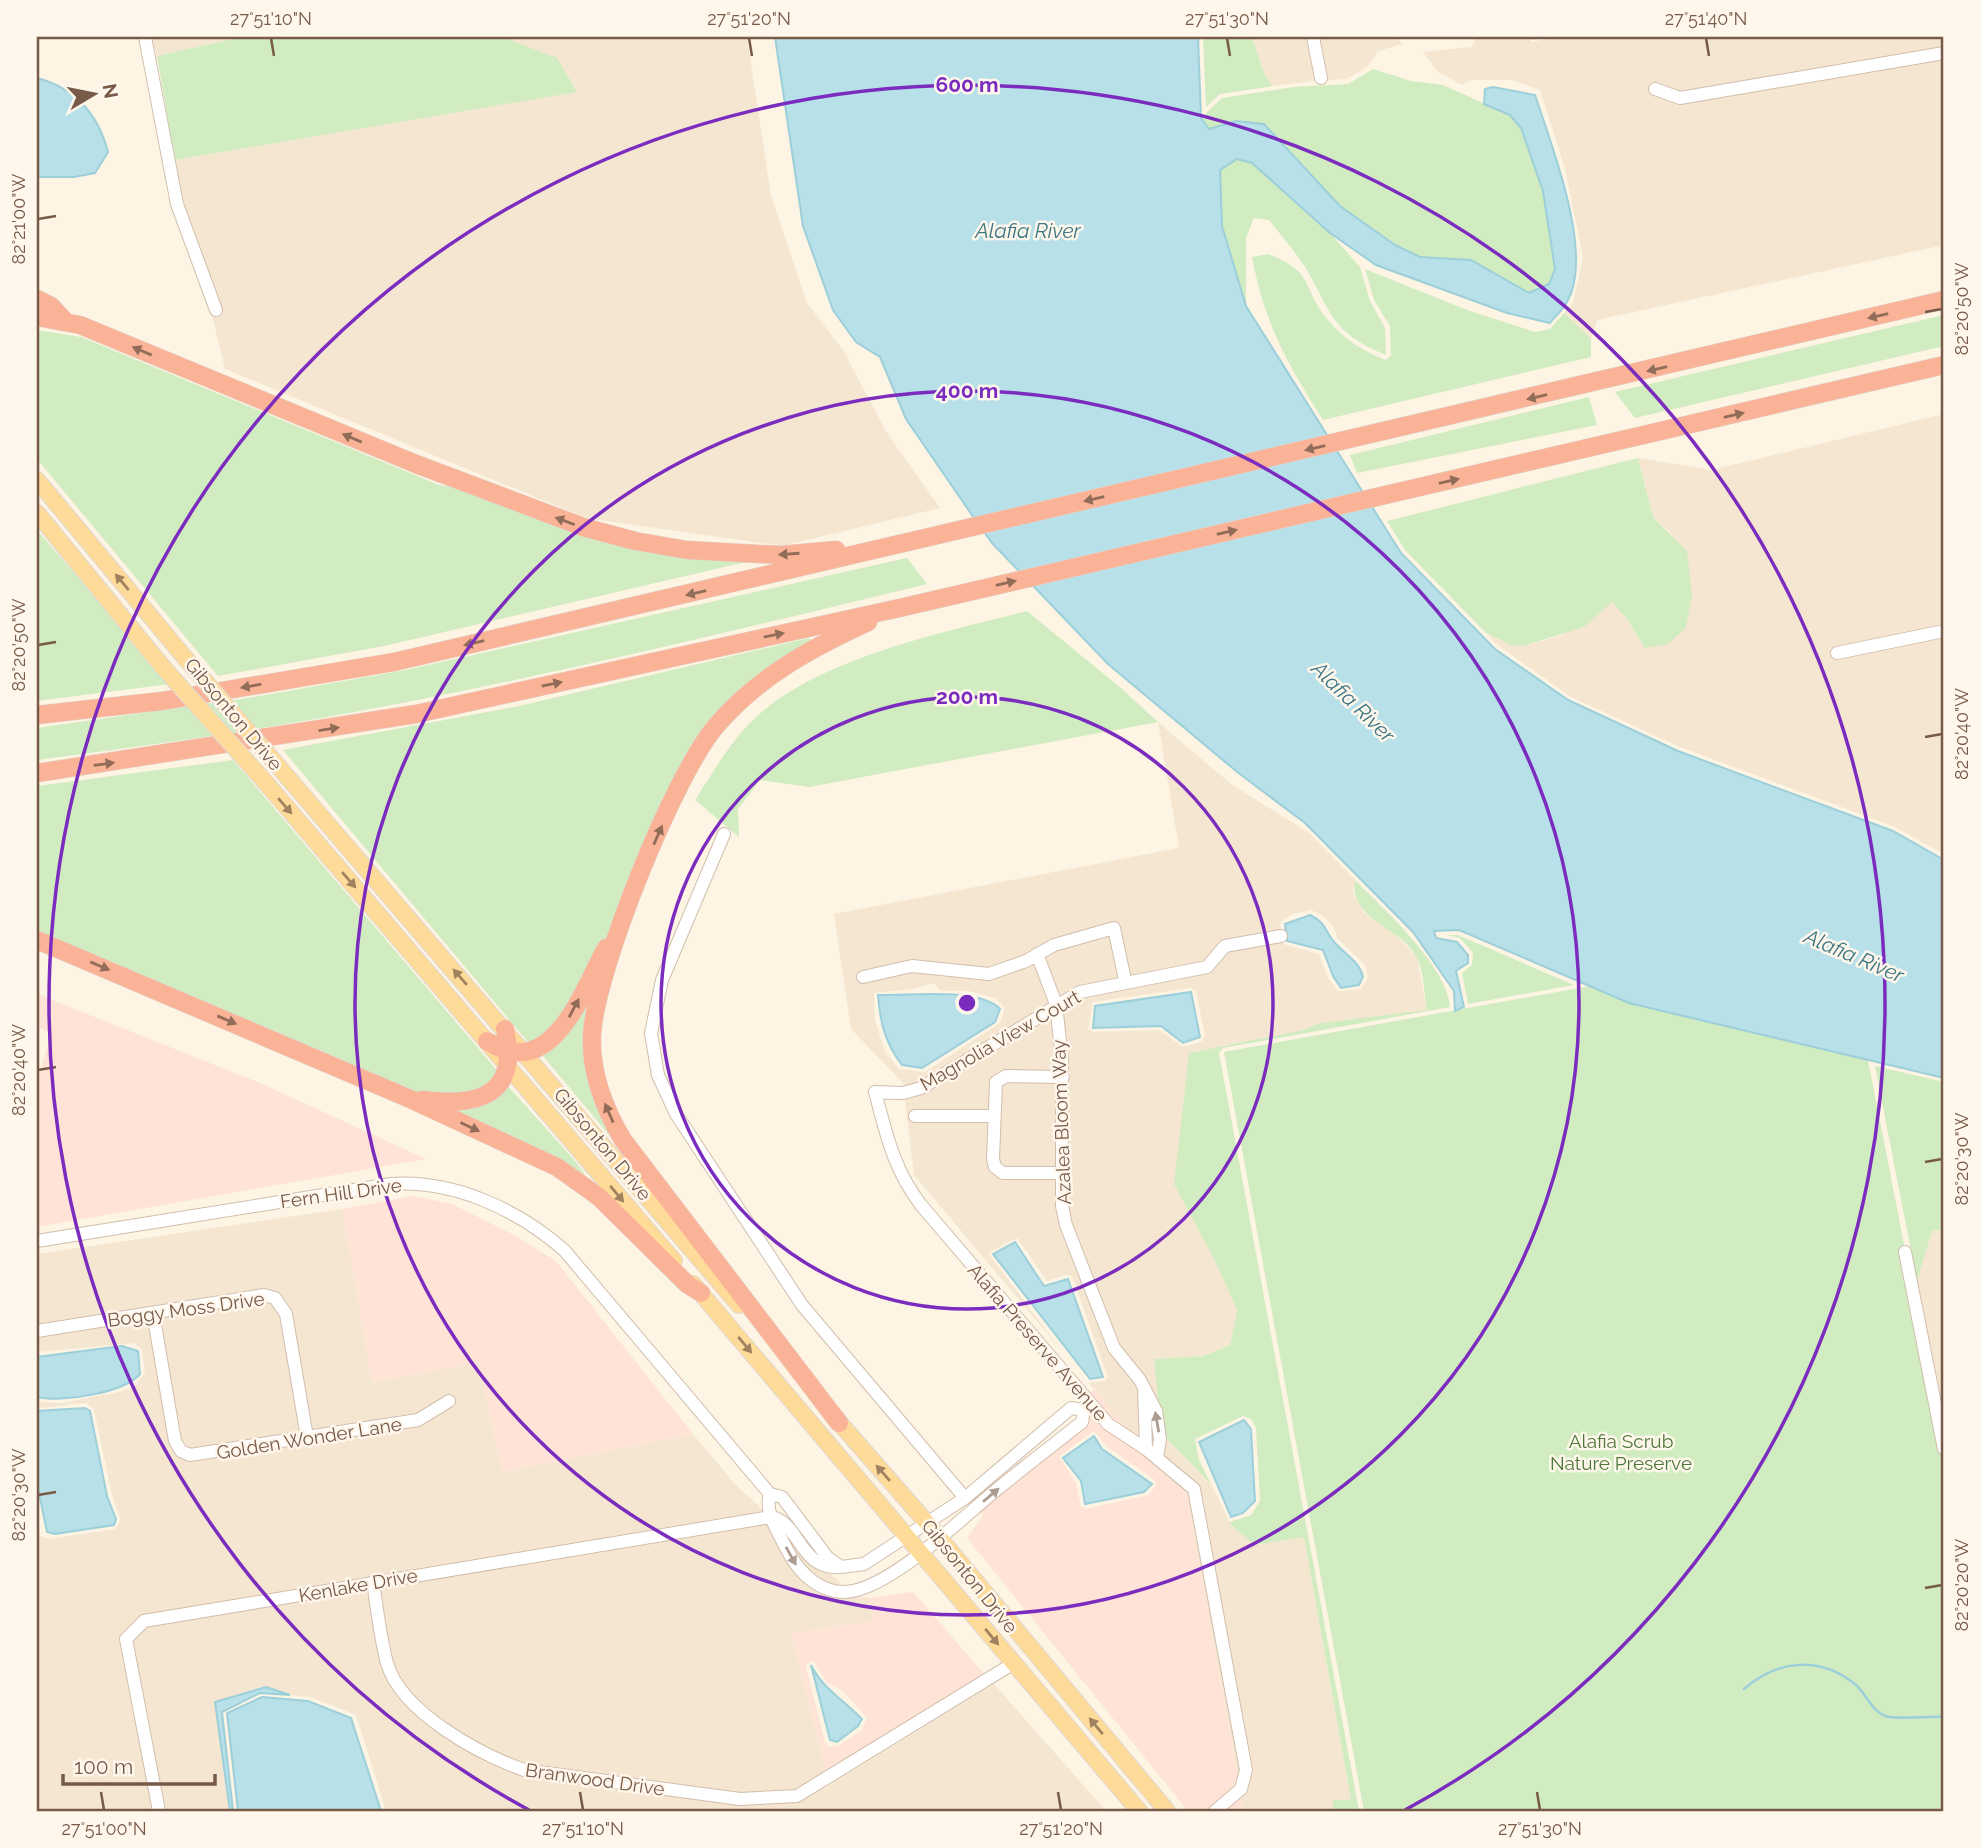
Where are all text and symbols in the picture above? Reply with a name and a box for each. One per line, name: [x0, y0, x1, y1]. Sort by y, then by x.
text: 27°51'10"N: [230, 8, 312, 29]
text: 27°51'20"N: [707, 8, 791, 29]
text: 27°51'30"N: [1185, 8, 1269, 29]
text: 27°51'40"N: [1665, 8, 1747, 29]
north arrow: [60, 60, 130, 130]
text: 600 m: [935, 72, 999, 97]
text: N: [99, 82, 123, 100]
text: 82°21'00"W: [8, 173, 29, 264]
water label: Alafia River: [974, 218, 1082, 243]
text: 82°20'50"W: [1951, 262, 1972, 355]
one-way arrow: [1867, 311, 1889, 322]
one-way arrow: [132, 345, 153, 356]
one-way arrow: [1646, 363, 1668, 374]
text: 400 m: [936, 378, 998, 403]
one-way arrow: [1526, 391, 1548, 402]
one-way arrow: [1724, 409, 1746, 420]
one-way arrow: [342, 432, 363, 443]
one-way arrow: [1304, 443, 1326, 454]
one-way arrow: [1438, 475, 1460, 486]
one-way arrow: [1083, 494, 1105, 505]
one-way arrow: [555, 515, 576, 526]
one-way arrow: [1216, 526, 1238, 537]
one-way arrow: [778, 549, 800, 560]
one-way arrow: [115, 573, 130, 590]
one-way arrow: [995, 577, 1017, 588]
one-way arrow: [685, 588, 707, 599]
text: 82°20'50"W: [8, 598, 29, 691]
one-way arrow: [763, 630, 785, 641]
one-way arrow: [463, 638, 485, 649]
street label: Gibsonton Drive: [181, 653, 287, 775]
water label: Alafia River: [1306, 655, 1401, 748]
one-way arrow: [541, 678, 563, 689]
one-way arrow: [240, 681, 262, 692]
text: 200 m: [936, 684, 998, 709]
text: 82°20'40"W: [1951, 688, 1972, 780]
one-way arrow: [318, 723, 340, 734]
one-way arrow: [94, 758, 116, 769]
one-way arrow: [277, 797, 293, 815]
one-way arrow: [652, 825, 664, 845]
one-way arrow: [341, 872, 356, 889]
water label: Alafia River: [1800, 923, 1908, 988]
one-way arrow: [89, 961, 110, 972]
one-way arrow: [452, 968, 468, 986]
street label: Magnolia View Court: [916, 985, 1085, 1095]
centre of rings: [955, 991, 979, 1015]
one-way arrow: [568, 998, 579, 1018]
one-way arrow: [216, 1015, 237, 1026]
text: 82°20'40"W: [8, 1024, 29, 1116]
street label: Azalea Bloom Way: [1047, 1039, 1075, 1205]
street label: Gibsonton Drive: [550, 1083, 656, 1205]
one-way arrow: [603, 1103, 615, 1123]
text: 82°20'30"W: [1951, 1112, 1972, 1205]
one-way arrow: [460, 1121, 480, 1132]
street label: Fern Hill Drive: [279, 1174, 403, 1212]
one-way arrow: [609, 1185, 625, 1203]
street label: Alafia Preserve Avenue: [964, 1259, 1112, 1425]
street label: Boggy Moss Drive: [106, 1287, 266, 1331]
one-way arrow: [737, 1337, 752, 1354]
one-way arrow: [1151, 1411, 1162, 1433]
street label: Golden Wonder Lane: [215, 1413, 403, 1463]
park label: Alafia Scrub Nature Preserve: [1550, 1430, 1692, 1474]
text: 82°20'30"W: [8, 1448, 29, 1541]
one-way arrow: [875, 1464, 891, 1482]
one-way arrow: [982, 1488, 999, 1503]
street label: Gibsonton Drive: [917, 1515, 1023, 1637]
text: 82°20'20"W: [1951, 1538, 1972, 1631]
one-way arrow: [785, 1546, 797, 1566]
street label: Kenlake Drive: [297, 1564, 419, 1606]
one-way arrow: [984, 1628, 999, 1645]
one-way arrow: [1088, 1717, 1104, 1735]
scale bar: [63, 1743, 215, 1787]
text: 100 m: [74, 1754, 133, 1779]
street label: Branwood Drive: [524, 1758, 666, 1800]
text: 27°51'00"N: [61, 1818, 147, 1839]
text: 27°51'10"N: [542, 1818, 624, 1839]
text: 27°51'20"N: [1019, 1818, 1103, 1839]
text: 27°51'30"N: [1498, 1818, 1582, 1839]

